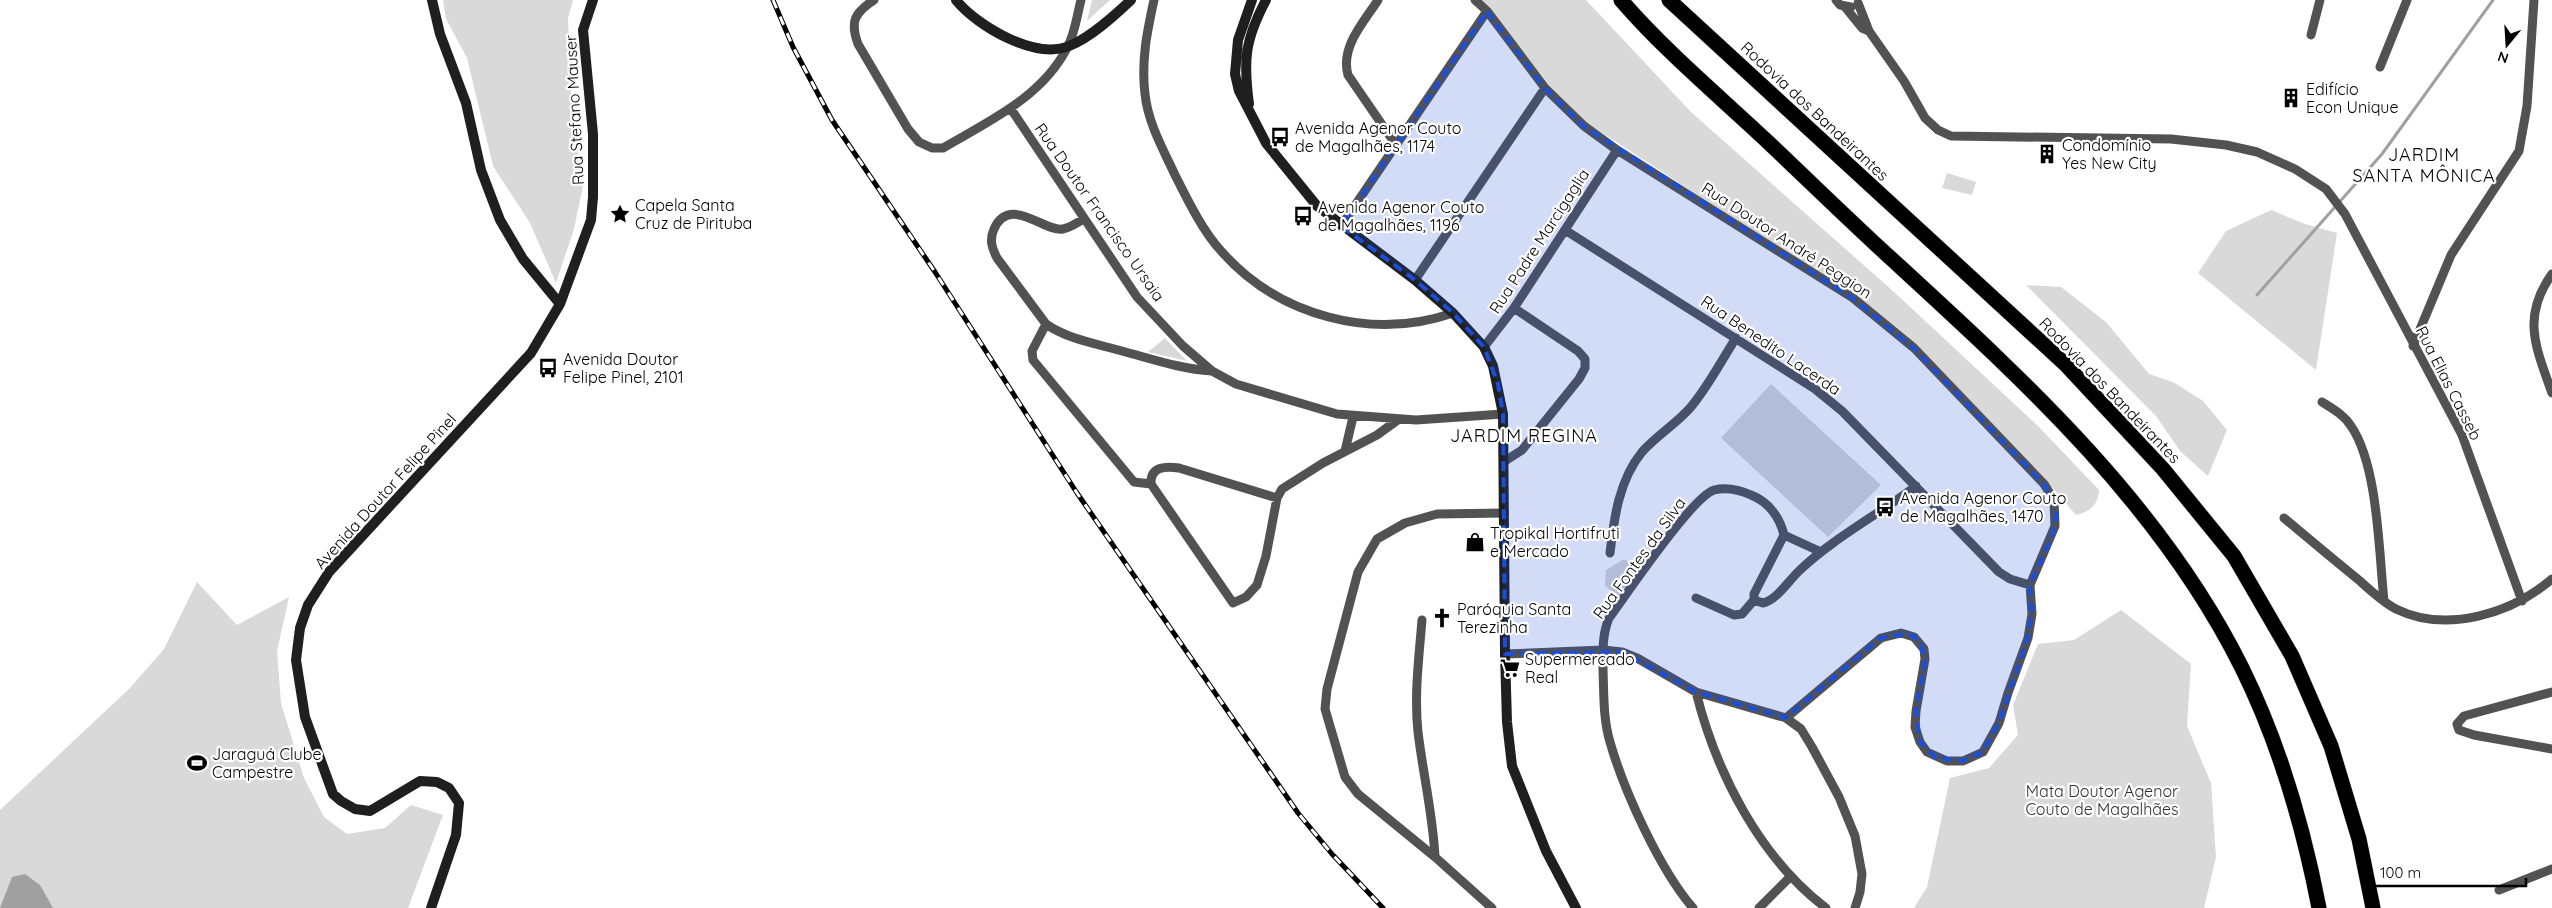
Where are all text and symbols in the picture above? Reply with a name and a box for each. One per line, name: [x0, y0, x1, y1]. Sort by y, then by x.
north arrow: [2482, 20, 2532, 70]
street label: Rua Stefano Mauser: [560, 34, 588, 186]
street label: Rodovia dos Bandeirantes: [1737, 37, 1893, 185]
text: N: [2495, 47, 2511, 68]
place label: Edifício Econ Unique: [2306, 79, 2399, 117]
building icon: Edifício Econ Unique: [2280, 87, 2302, 109]
place label: Avenida Agenor Couto de Magalhães, 1174: [1295, 118, 1461, 156]
street label: Rua Doutor Francisco Ursaia: [1031, 119, 1169, 305]
bus stop icon: Avenida Agenor Couto de Magalhães, 1174: [1269, 126, 1291, 148]
place label: Condomínio Yes New City: [2062, 135, 2157, 173]
building icon: Condomínio Yes New City: [2036, 143, 2058, 165]
district label: JARDIM SANTA MÔNICA: [2352, 143, 2496, 187]
street label: Rua Padre Marcigaglia: [1485, 165, 1593, 317]
street label: Rua Doutor André Peggion: [1698, 177, 1876, 303]
place label: Capela Santa Cruz de Pirituba: [635, 195, 752, 233]
place label: Avenida Agenor Couto de Magalhães, 1196: [1318, 197, 1484, 235]
place icon: Capela Santa Cruz de Pirituba: [609, 203, 631, 225]
bus stop icon: Avenida Agenor Couto de Magalhães, 1196: [1292, 205, 1314, 227]
street label: Rua Benedito Lacerda: [1697, 291, 1845, 399]
street label: Rodovia dos Bandeirantes: [2035, 313, 2185, 467]
street label: Rua Elias Casseb: [2412, 323, 2486, 443]
place label: Avenida Doutor Felipe Pinel, 2101: [563, 349, 684, 387]
bus stop icon: Avenida Doutor Felipe Pinel, 2101: [537, 357, 559, 379]
street label: Avenida Doutor Felipe Pinel: [310, 409, 460, 573]
district label: JARDIM REGINA: [1450, 424, 1598, 447]
place label: Avenida Agenor Couto de Magalhães, 1470: [1900, 488, 2066, 526]
street label: Rua Fontes da Silva: [1588, 493, 1690, 623]
bus stop icon: Avenida Agenor Couto de Magalhães, 1470: [1874, 496, 1896, 518]
place label: Tropikal Hortifruti e Mercado: [1490, 523, 1620, 561]
shop icon: Tropikal Hortifruti e Mercado: [1464, 531, 1486, 553]
place label: Paróquia Santa Terezinha: [1457, 599, 1571, 637]
church icon: Paróquia Santa Terezinha: [1431, 607, 1453, 629]
place label: Supermercado Real: [1525, 649, 1635, 687]
supermarket icon: Supermercado Real: [1499, 657, 1521, 679]
place label: Jaraguá Clube Campestre: [212, 744, 321, 782]
sports icon: Jaraguá Clube Campestre: [186, 752, 208, 774]
park label: Mata Doutor Agenor Couto de Magalhães: [2025, 781, 2179, 819]
scale bar: [2372, 856, 2526, 888]
text: 100 m: [2380, 863, 2421, 882]

